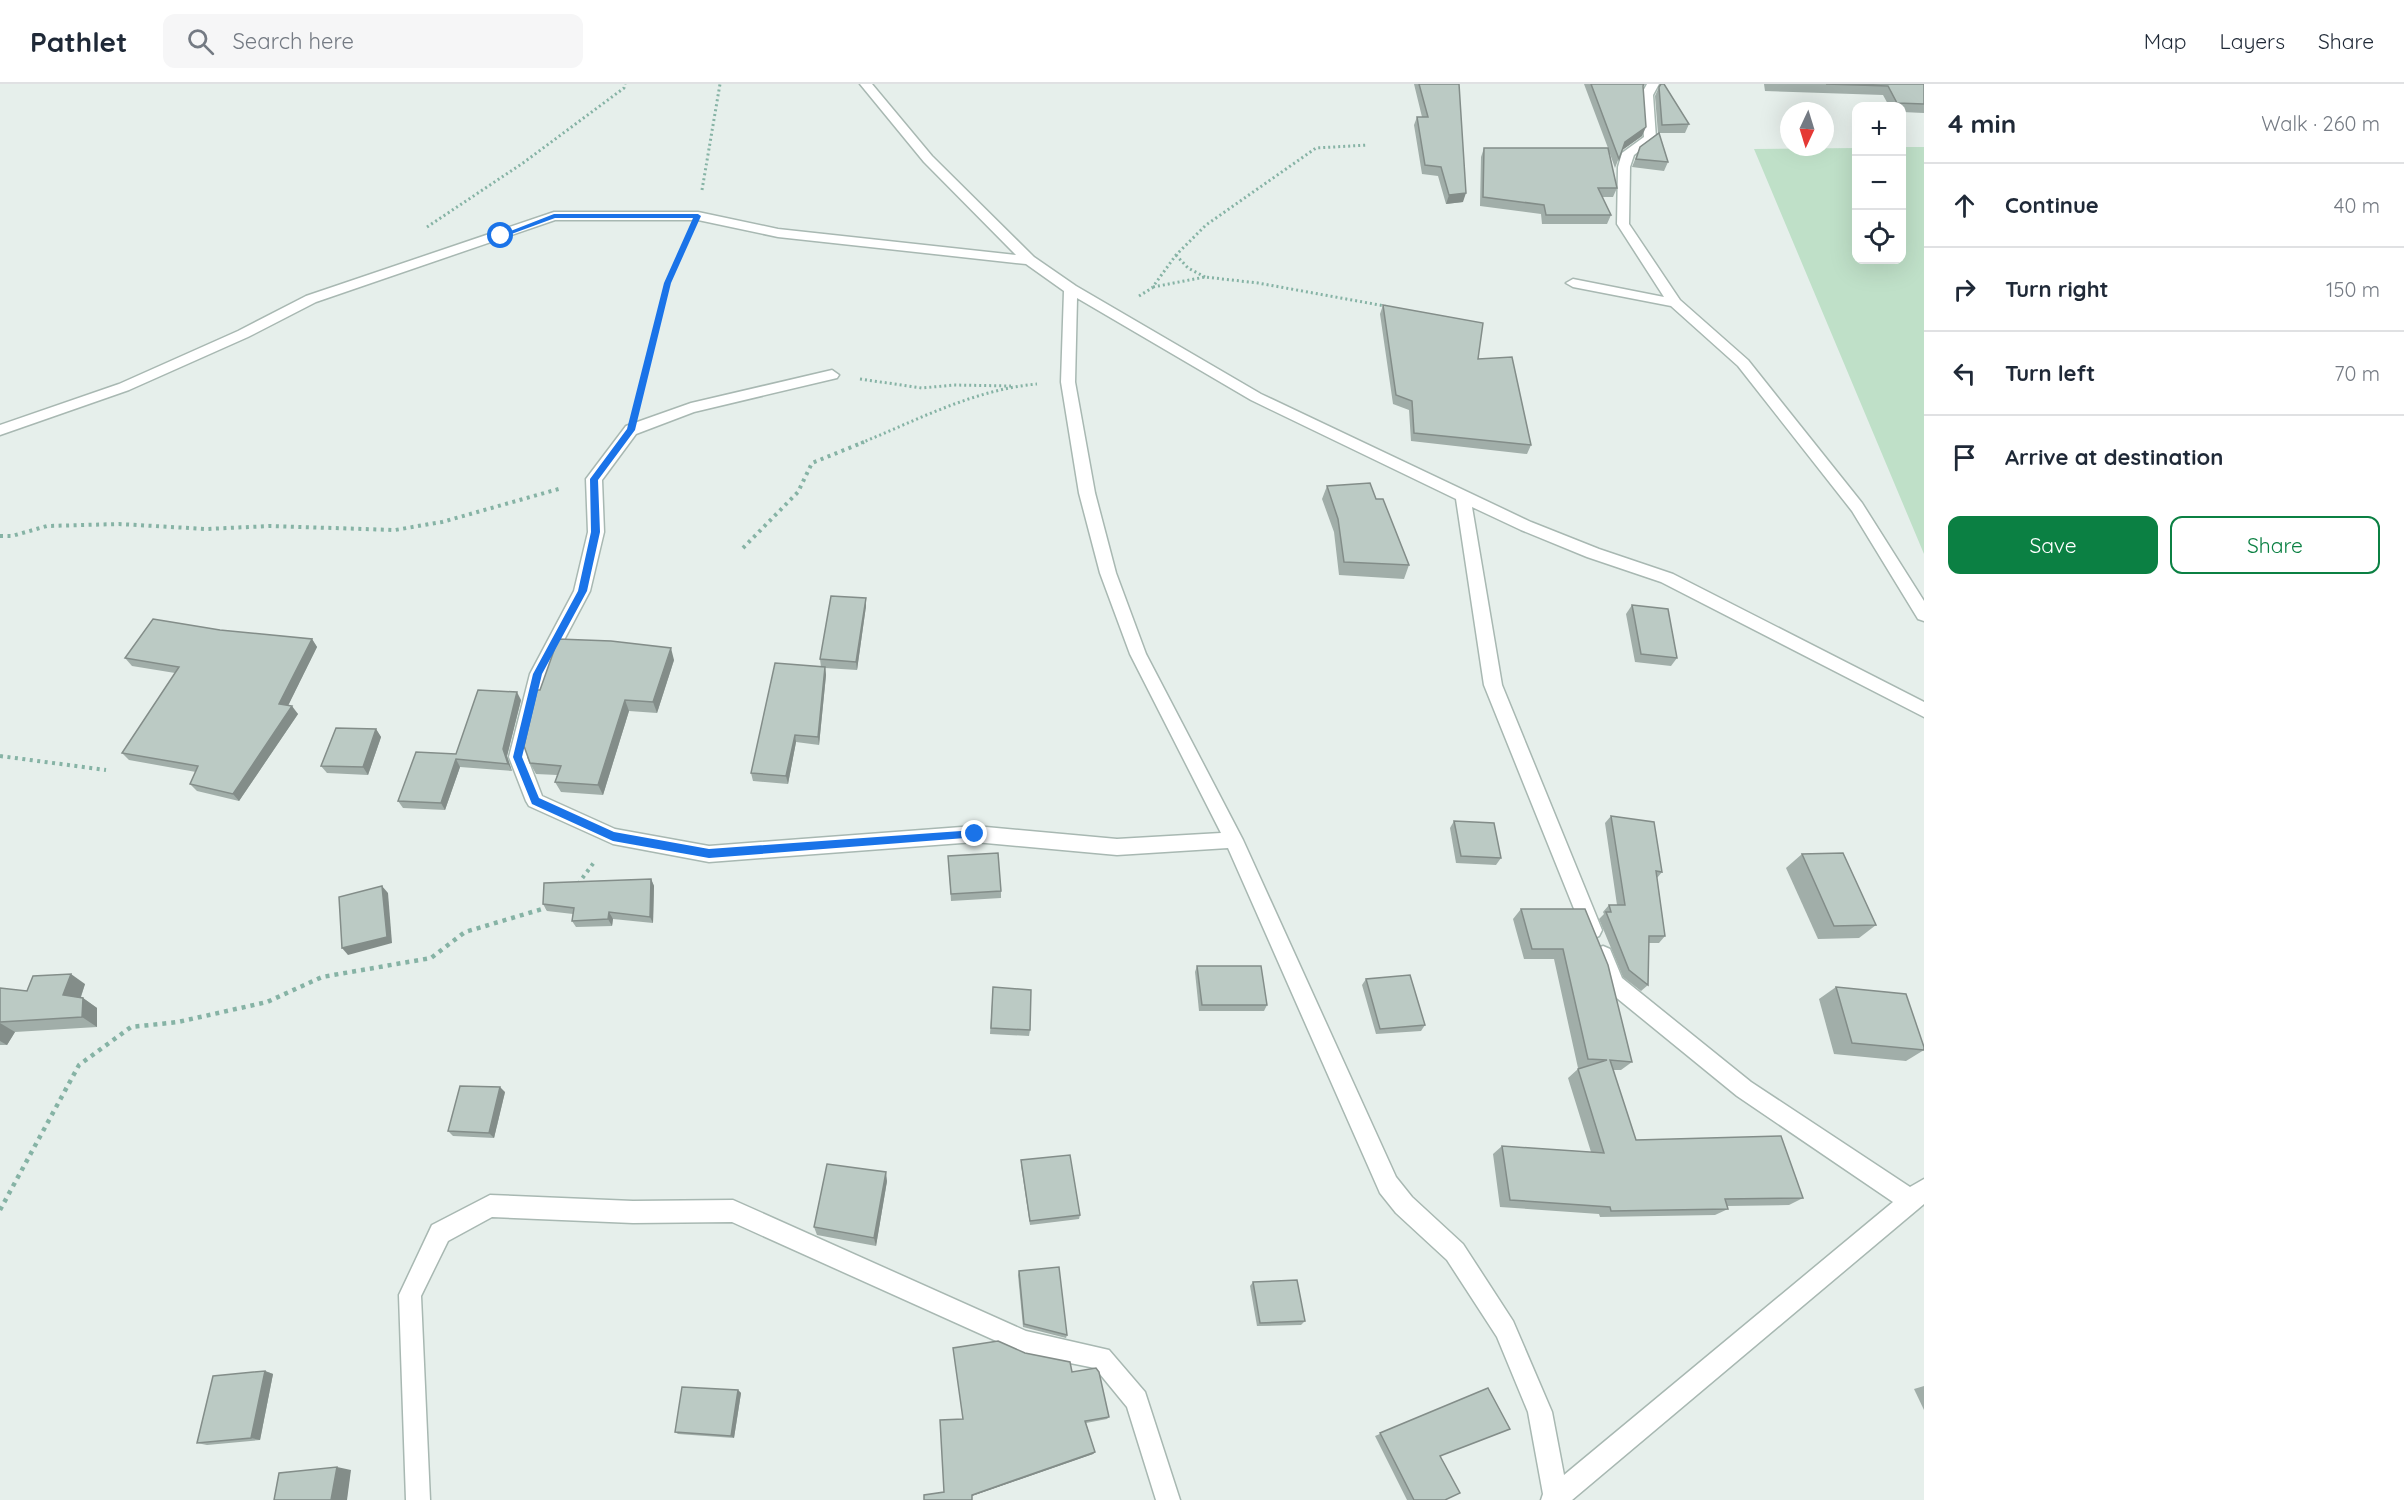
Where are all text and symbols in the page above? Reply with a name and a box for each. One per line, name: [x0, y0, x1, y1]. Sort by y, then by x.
search box: [163, 14, 583, 68]
text: Pathlet: [30, 24, 127, 59]
icon: search: [184, 25, 217, 58]
text: Search here: [232, 27, 354, 55]
text: Map: [2144, 28, 2187, 54]
text: Layers: [2220, 28, 2285, 54]
text: Share: [2318, 28, 2374, 54]
north arrow: [1780, 102, 1834, 156]
map controls: [1852, 102, 1906, 264]
button: +: [1852, 102, 1906, 156]
text: 4 min: [1948, 107, 2016, 140]
text: Walk · 260 m: [2261, 111, 2380, 136]
button: −: [1852, 156, 1906, 210]
icon: ahead: [1948, 189, 1981, 222]
text: Continue: [2005, 191, 2099, 219]
text: 40 m: [2334, 193, 2380, 218]
button: locate: [1852, 210, 1906, 264]
route start: [487, 222, 513, 248]
icon: right: [1948, 273, 1981, 306]
text: Turn right: [2005, 275, 2109, 303]
text: 150 m: [2326, 277, 2380, 302]
icon: left: [1948, 357, 1981, 390]
text: Turn left: [2005, 359, 2095, 387]
text: 70 m: [2334, 361, 2380, 386]
icon: arrive: [1948, 441, 1981, 474]
text: Arrive at destination: [2005, 443, 2223, 471]
button: Save: [1948, 516, 2158, 574]
button: Share: [2170, 516, 2380, 574]
route end: [961, 820, 987, 846]

